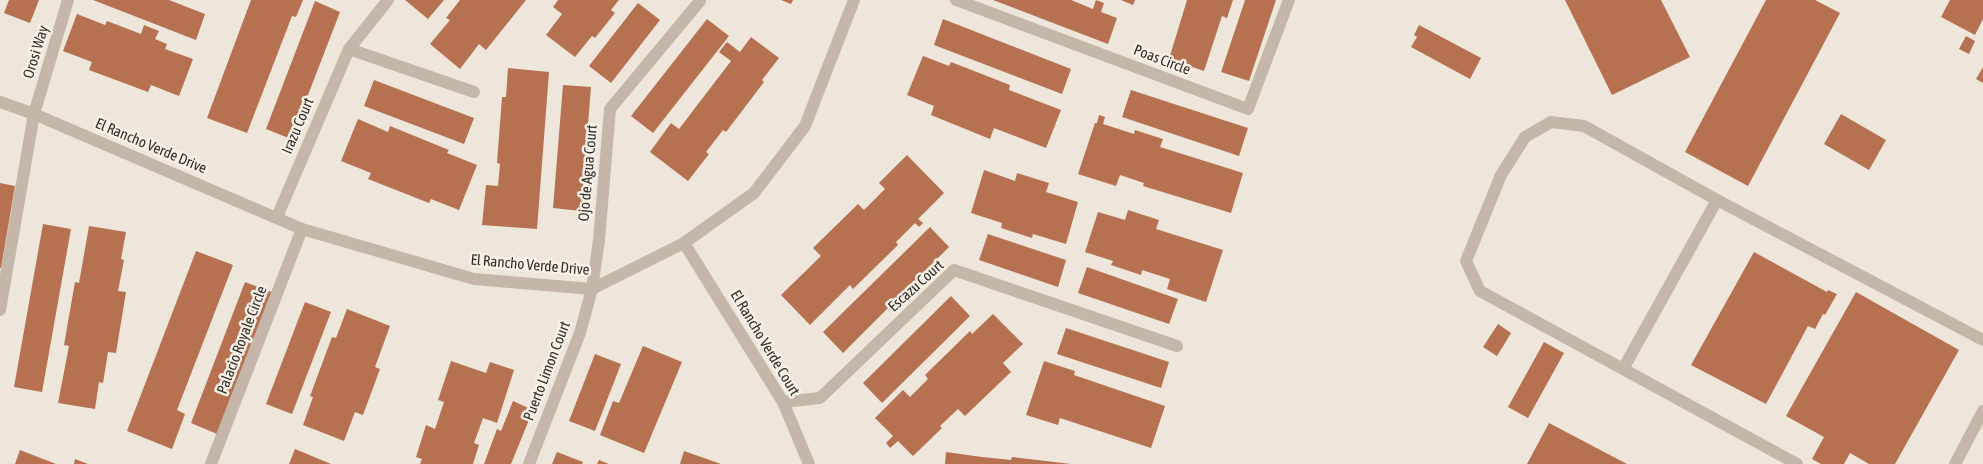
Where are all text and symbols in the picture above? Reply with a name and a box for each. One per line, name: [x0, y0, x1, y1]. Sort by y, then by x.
street label: Orosi Way: [19, 23, 53, 81]
street label: Poas Circle: [1131, 41, 1193, 79]
street label: Irazu Court: [278, 95, 318, 157]
street label: El Rancho Verde Drive: [93, 114, 209, 178]
street label: Ojo de Agua Court: [575, 124, 601, 222]
street label: El Rancho Verde Drive: [470, 251, 590, 279]
street label: Escazu Court: [885, 256, 947, 316]
street label: Palacio Royale Circle: [213, 284, 271, 396]
street label: El Rancho Verde Court: [726, 287, 804, 399]
street label: Puerto Limon Court: [520, 319, 574, 423]

